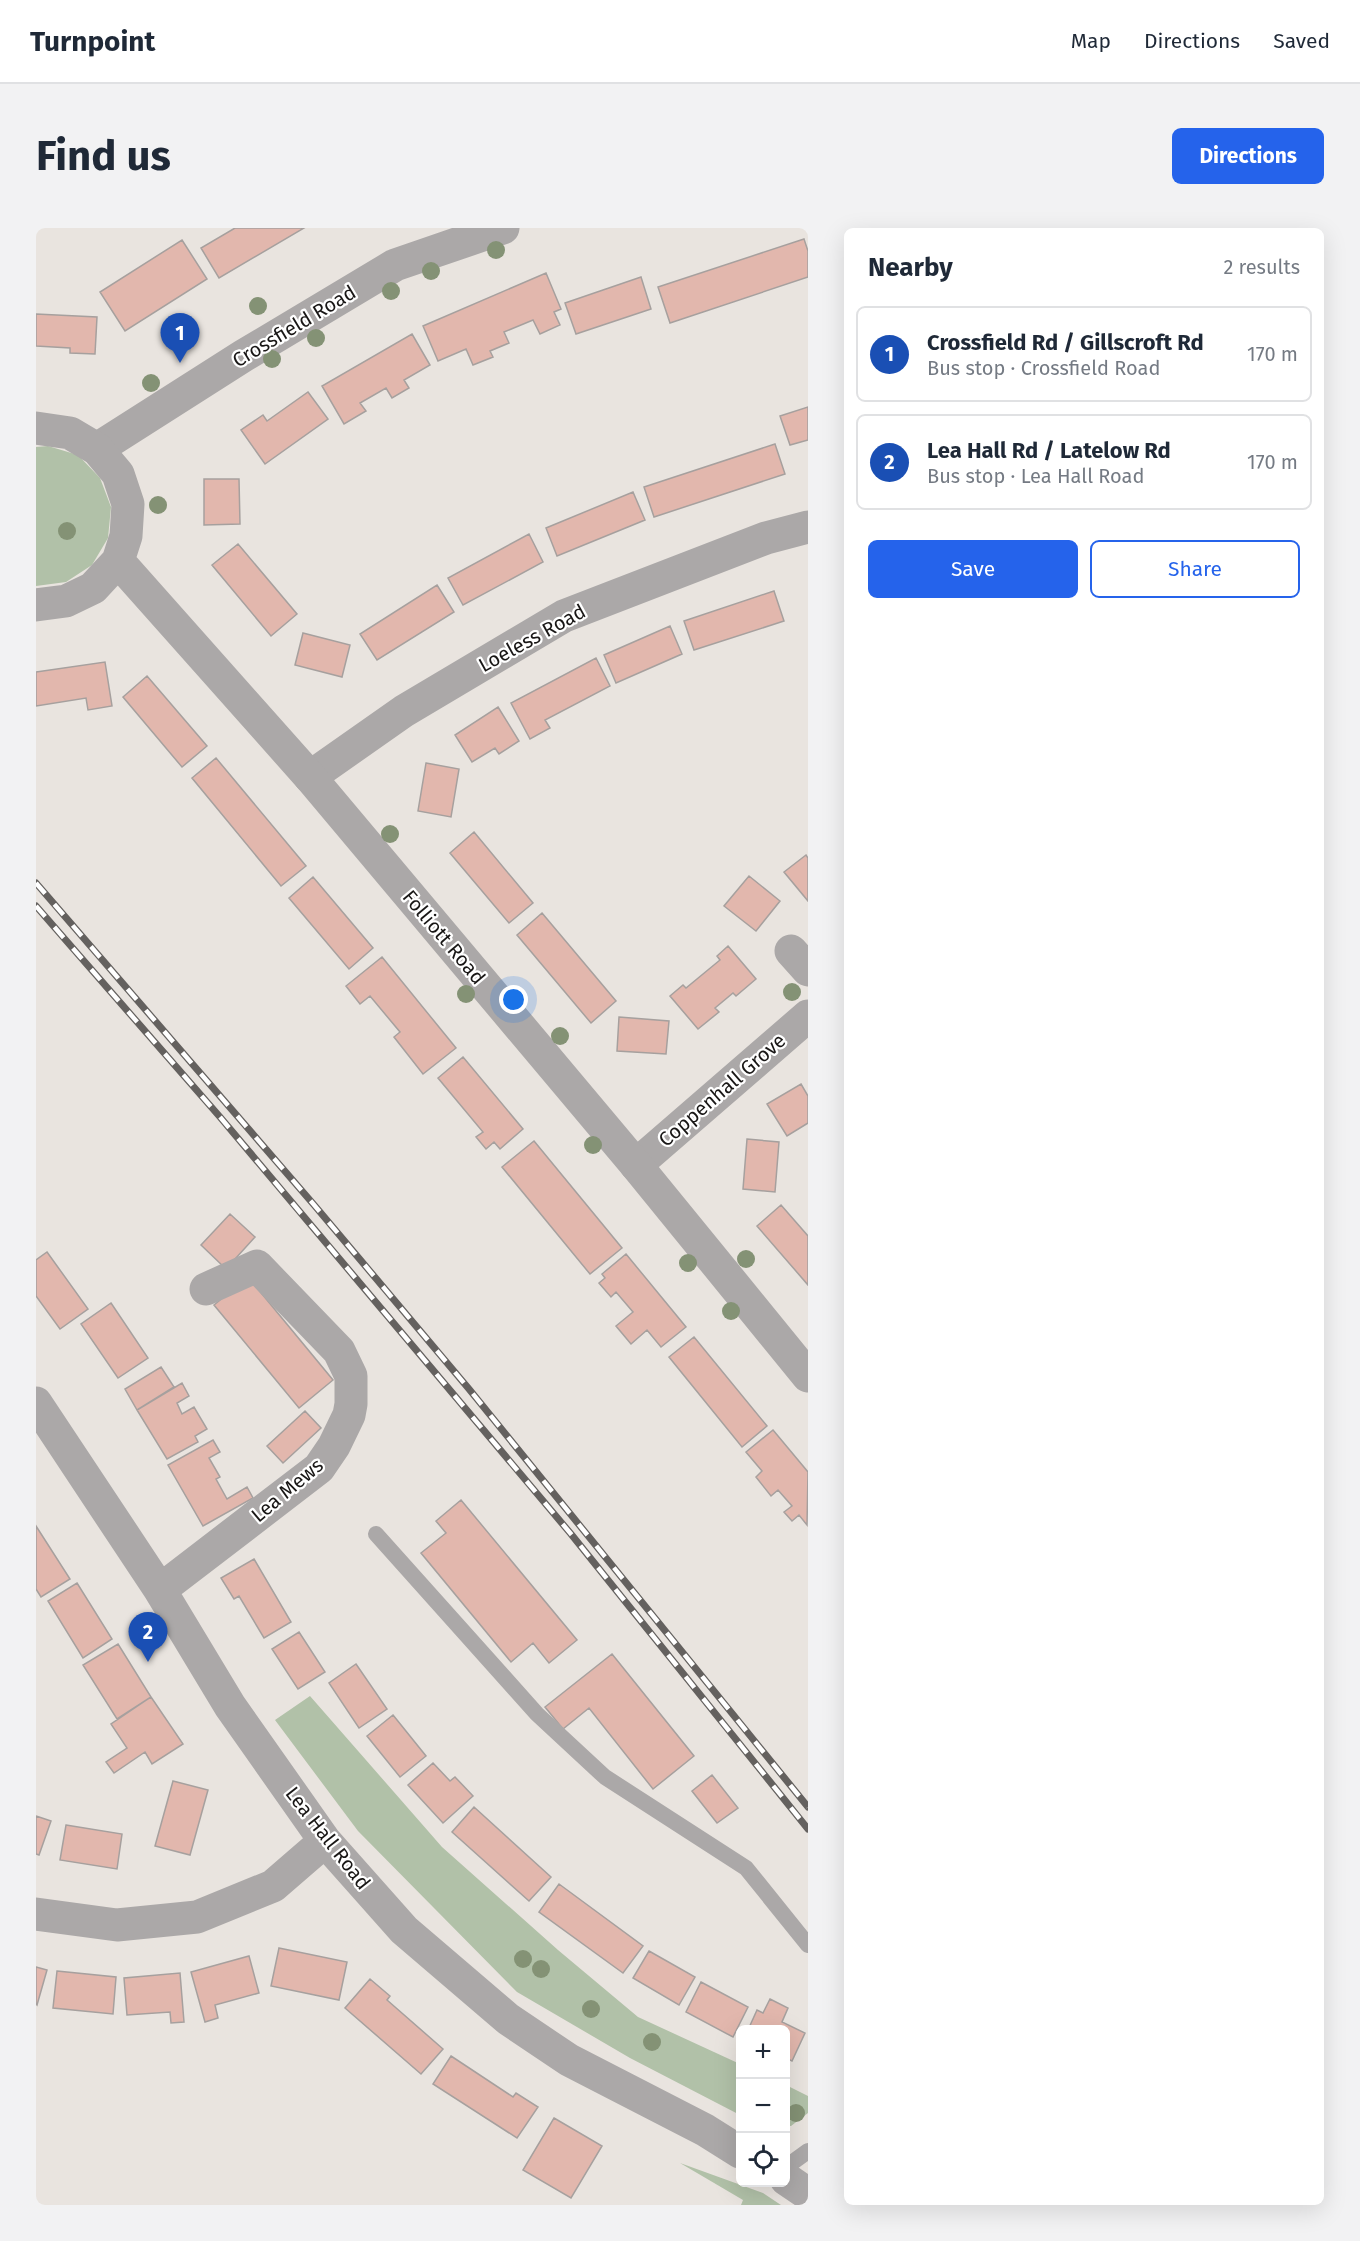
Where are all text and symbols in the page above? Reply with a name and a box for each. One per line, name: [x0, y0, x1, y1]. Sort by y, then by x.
text: Turnpoint: [30, 25, 155, 58]
text: Map: [1071, 28, 1111, 54]
text: Directions: [1144, 28, 1240, 54]
text: Saved: [1273, 28, 1330, 54]
button: Directions: [1172, 128, 1324, 184]
text: Find us: [36, 131, 171, 181]
text: Nearby: [868, 252, 953, 283]
text: 2 results: [1223, 255, 1300, 279]
street label: Crossfield Road: [228, 280, 360, 372]
pin: 1: [160, 314, 200, 363]
text: Crossfield Rd / Gillscroft Rd: [927, 329, 1204, 356]
text: 1: [885, 342, 894, 366]
text: 170 m: [1247, 342, 1298, 366]
text: Bus stop · Crossfield Road: [927, 356, 1160, 380]
text: Lea Hall Rd / Latelow Rd: [927, 437, 1171, 464]
text: 2: [884, 450, 895, 474]
text: 170 m: [1247, 450, 1298, 474]
text: Bus stop · Lea Hall Road: [927, 464, 1144, 488]
button: Save: [868, 540, 1078, 598]
button: Share: [1090, 540, 1300, 598]
street label: Loeless Road: [474, 599, 590, 677]
street label: Folliott Road: [398, 885, 490, 989]
your location: [499, 985, 528, 1014]
street label: Coppenhall Grove: [654, 1028, 790, 1152]
street label: Lea Mews: [246, 1453, 328, 1527]
pin: 2: [128, 1612, 168, 1662]
street label: Lea Hall Road: [280, 1782, 376, 1894]
map controls: [736, 2025, 790, 2187]
button: +: [736, 2025, 790, 2079]
button: −: [736, 2079, 790, 2133]
button: locate: [736, 2133, 790, 2187]

